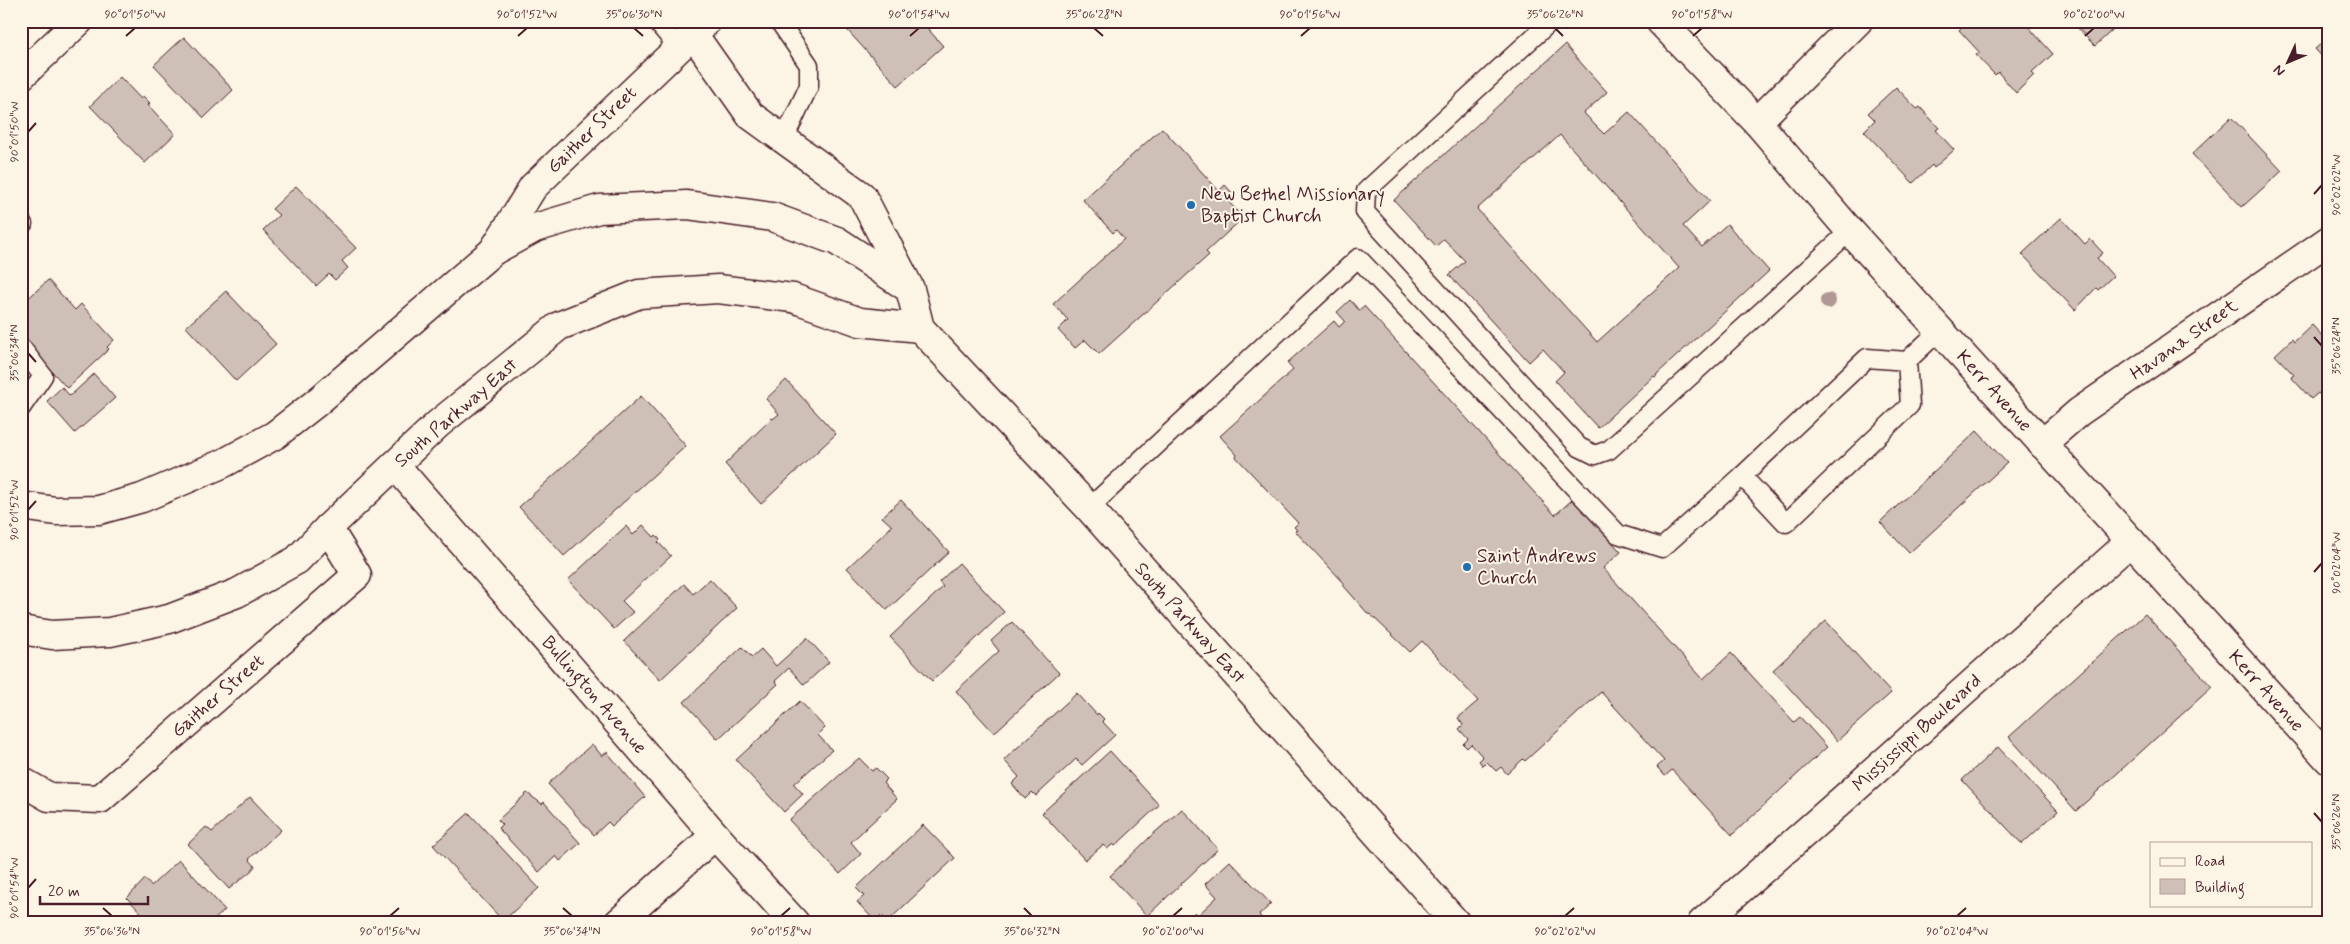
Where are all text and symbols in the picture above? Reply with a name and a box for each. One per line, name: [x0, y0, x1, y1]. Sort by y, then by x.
text: 90°01'50"W: [105, 7, 165, 23]
text: 90°01'52"W: [497, 7, 557, 23]
text: 35°06'30"N: [606, 7, 662, 23]
text: 90°01'54"W: [889, 7, 950, 23]
text: 35°06'28"N: [1066, 7, 1122, 23]
text: 90°01'56"W: [1280, 7, 1340, 23]
text: 35°06'26"N: [1527, 7, 1583, 23]
text: 90°01'58"W: [1672, 7, 1732, 23]
text: 90°02'00"W: [2063, 7, 2125, 23]
north arrow: [2262, 38, 2312, 88]
text: N: [2270, 61, 2289, 80]
street label: Gaither Street: [542, 81, 642, 179]
text: 90°01'50"W: [7, 102, 23, 162]
text: 90°02'02"W: [2329, 155, 2345, 215]
place label: New Bethel Missionary Baptist Church: [1201, 182, 1385, 229]
marker: New Bethel Missionary Baptist Church: [1185, 199, 1197, 211]
street label: Havana Street: [2125, 294, 2243, 386]
text: 35°06'24"N: [2329, 317, 2345, 375]
text: 35°06'34"N: [7, 325, 23, 381]
street label: Kerr Avenue: [1951, 345, 2037, 437]
street label: South Parkway East: [389, 353, 523, 473]
text: 90°01'52"W: [7, 480, 23, 540]
text: 90°02'04"W: [2329, 532, 2345, 594]
place label: Saint Andrews Church: [1477, 544, 1596, 591]
street label: South Parkway East: [1129, 557, 1251, 689]
marker: Saint Andrews Church: [1461, 561, 1473, 573]
street label: Bullington Avenue: [534, 631, 652, 761]
street label: Kerr Avenue: [2223, 645, 2309, 737]
street label: Gaither Street: [166, 649, 270, 743]
street label: Mississippi Boulevard: [1847, 668, 1987, 798]
text: 35°06'26"N: [2329, 794, 2345, 850]
legend: [2150, 842, 2312, 906]
text: Road: [2195, 852, 2225, 872]
text: 90°01'54"W: [7, 857, 23, 918]
scale bar: [40, 874, 148, 906]
text: Building: [2195, 878, 2245, 899]
text: 20 m: [48, 882, 80, 902]
text: 35°06'36"N: [84, 924, 140, 940]
text: 90°01'56"W: [360, 924, 420, 940]
text: 35°06'34"N: [544, 924, 600, 940]
text: 90°01'58"W: [751, 924, 811, 940]
text: 35°06'32"N: [1004, 924, 1060, 940]
text: 90°02'00"W: [1142, 924, 1204, 940]
text: 90°02'02"W: [1535, 924, 1595, 940]
text: 90°02'04"W: [1926, 924, 1988, 940]

